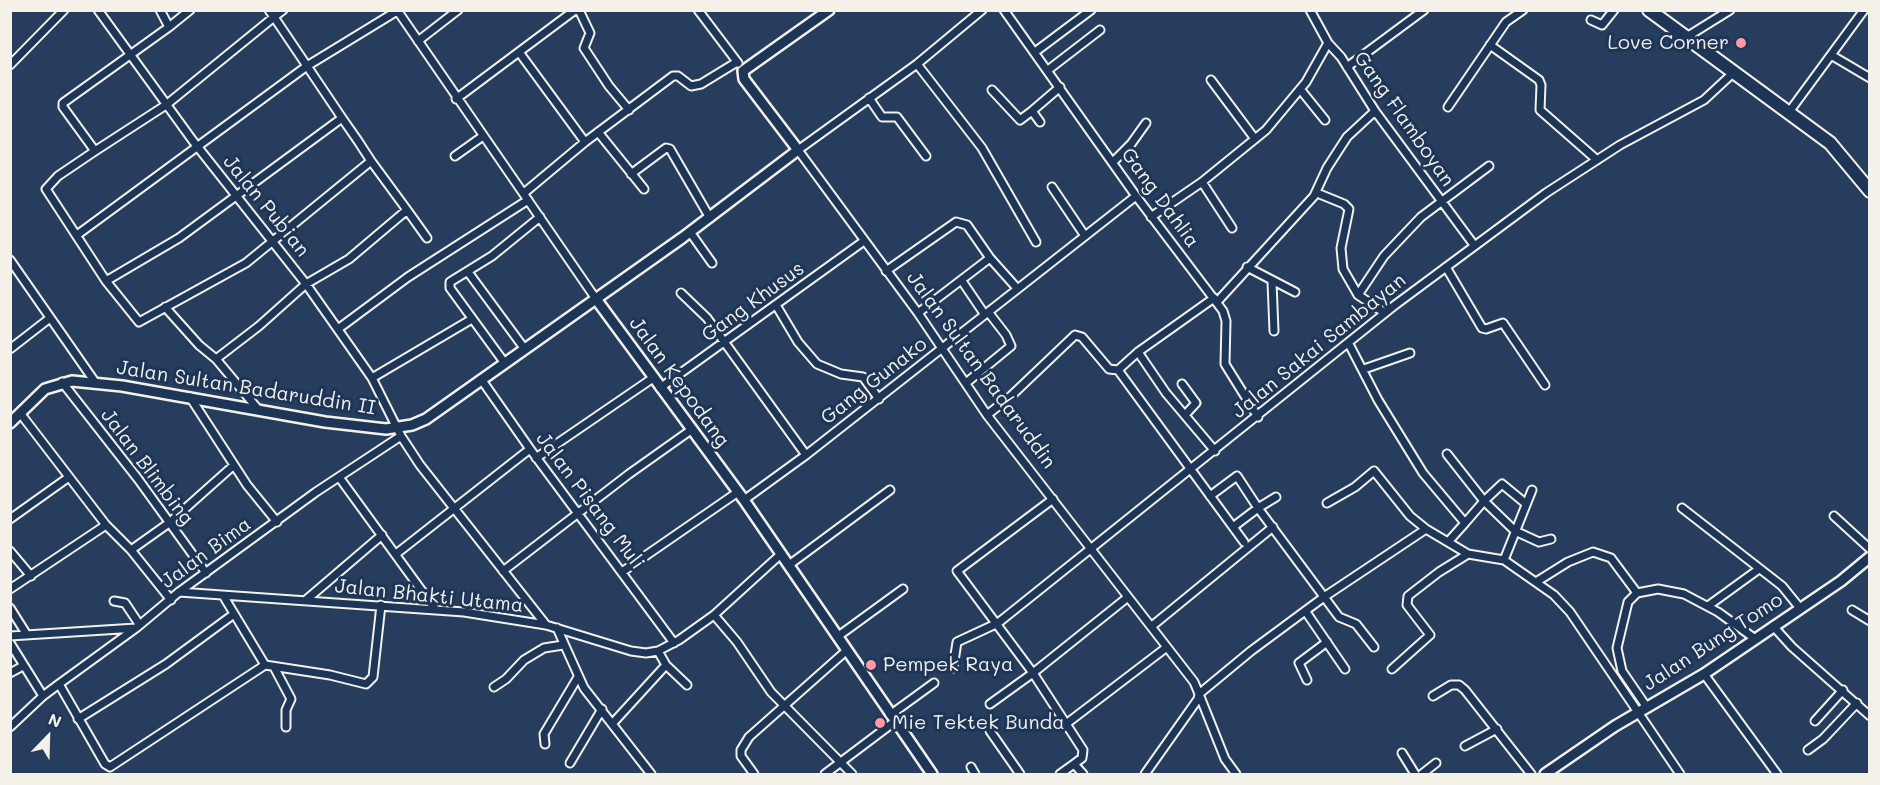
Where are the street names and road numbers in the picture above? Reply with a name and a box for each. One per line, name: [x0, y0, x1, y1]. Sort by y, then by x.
street label: Gang Flamboyan: [1348, 47, 1460, 191]
street label: Gang Dahlia: [1116, 143, 1204, 253]
street label: Jalan Pubian: [218, 150, 314, 262]
street label: Gang Khusus: [697, 257, 809, 347]
street label: Jalan Sultan Badaruddin: [901, 267, 1061, 473]
street label: Jalan Sakai Sambayan: [1227, 269, 1411, 423]
street label: Jalan Kepodang: [624, 312, 734, 452]
street label: Gang Gunako: [816, 332, 932, 430]
street label: Jalan Sultan Badaruddin II: [115, 356, 377, 420]
street label: Jalan Blimbing: [95, 404, 199, 530]
street label: Jalan Pisang Muli: [530, 427, 650, 575]
street label: Jalan Bima: [156, 512, 256, 594]
street label: Jalan Bhakti Utama: [334, 574, 524, 618]
street label: Jalan Bung Tomo: [1639, 588, 1787, 696]

